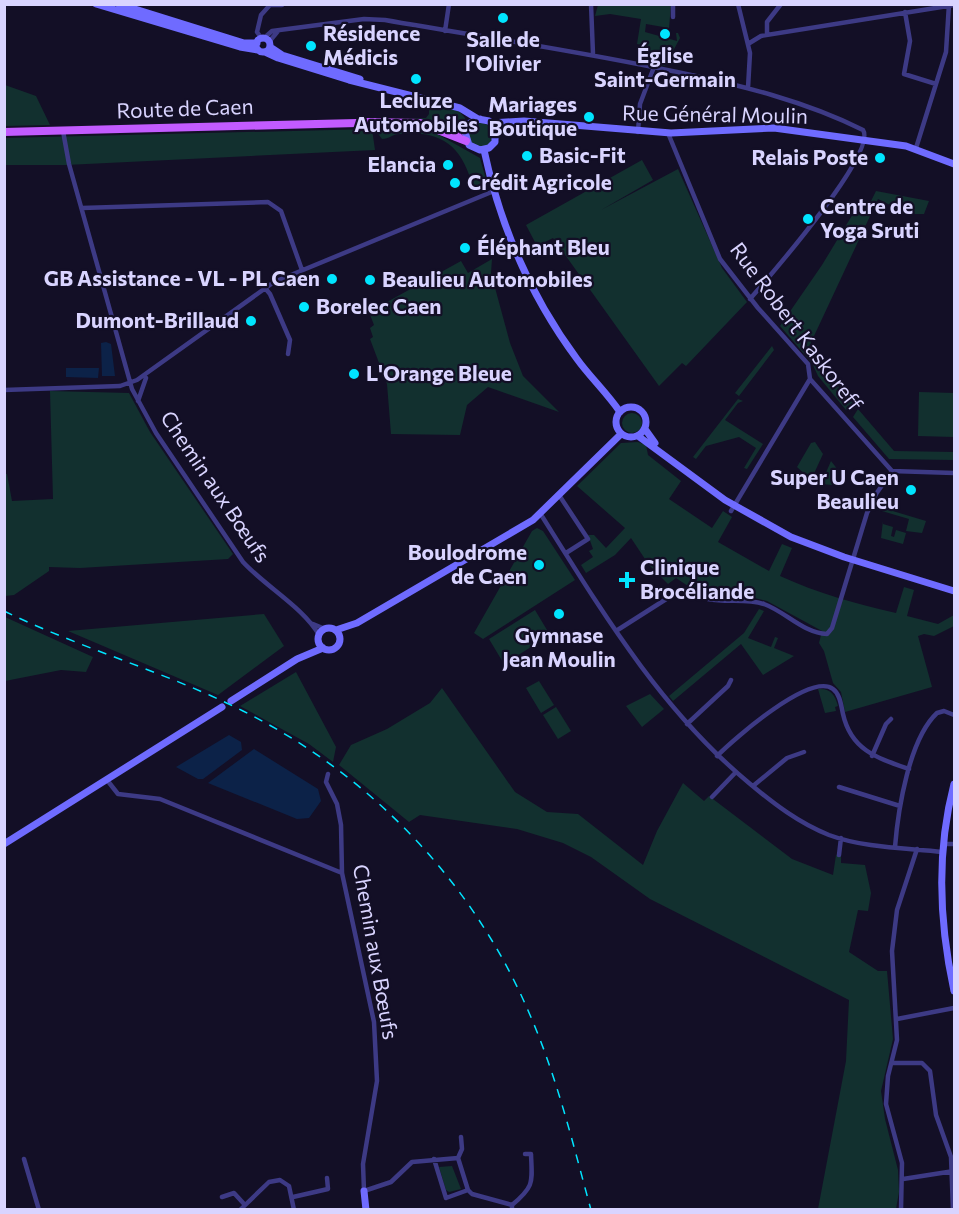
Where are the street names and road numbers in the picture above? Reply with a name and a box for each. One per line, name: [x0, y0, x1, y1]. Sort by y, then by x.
street label: Route de Caen: [116, 93, 254, 122]
street label: Rue Général Moulin: [622, 99, 808, 128]
street label: Rue Robert Kaskoreff: [726, 237, 869, 416]
street label: Chemin aux Bœufs: [156, 406, 276, 567]
street label: Chemin aux Bœufs: [349, 862, 404, 1041]

